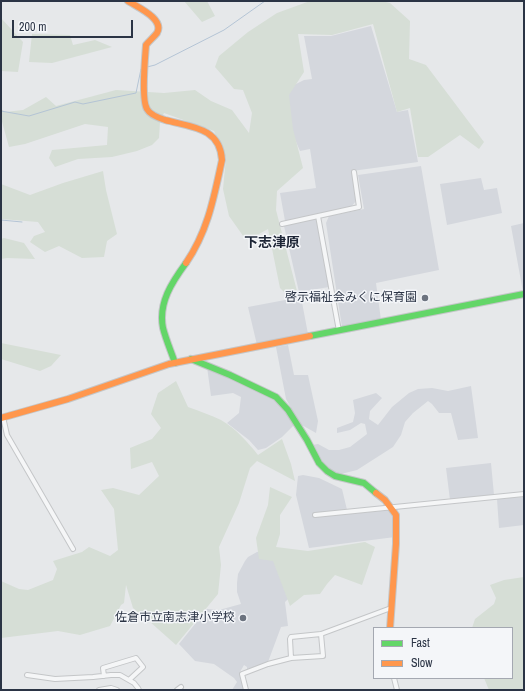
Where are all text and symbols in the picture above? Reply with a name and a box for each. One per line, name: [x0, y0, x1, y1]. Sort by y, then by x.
scale bar: [14, 12, 135, 38]
text: 200 m: [19, 19, 46, 35]
district label: 下志津原: [244, 235, 300, 251]
place label: 啓示福祉会みくに保育園: [285, 291, 417, 305]
marker: 啓示福祉会みくに保育園: [420, 293, 430, 303]
place label: 佐倉市立南志津小学校: [115, 611, 235, 625]
marker: 佐倉市立南志津小学校: [238, 613, 248, 623]
legend: [373, 627, 513, 679]
text: Fast: [411, 635, 430, 651]
text: Slow: [411, 655, 432, 671]

